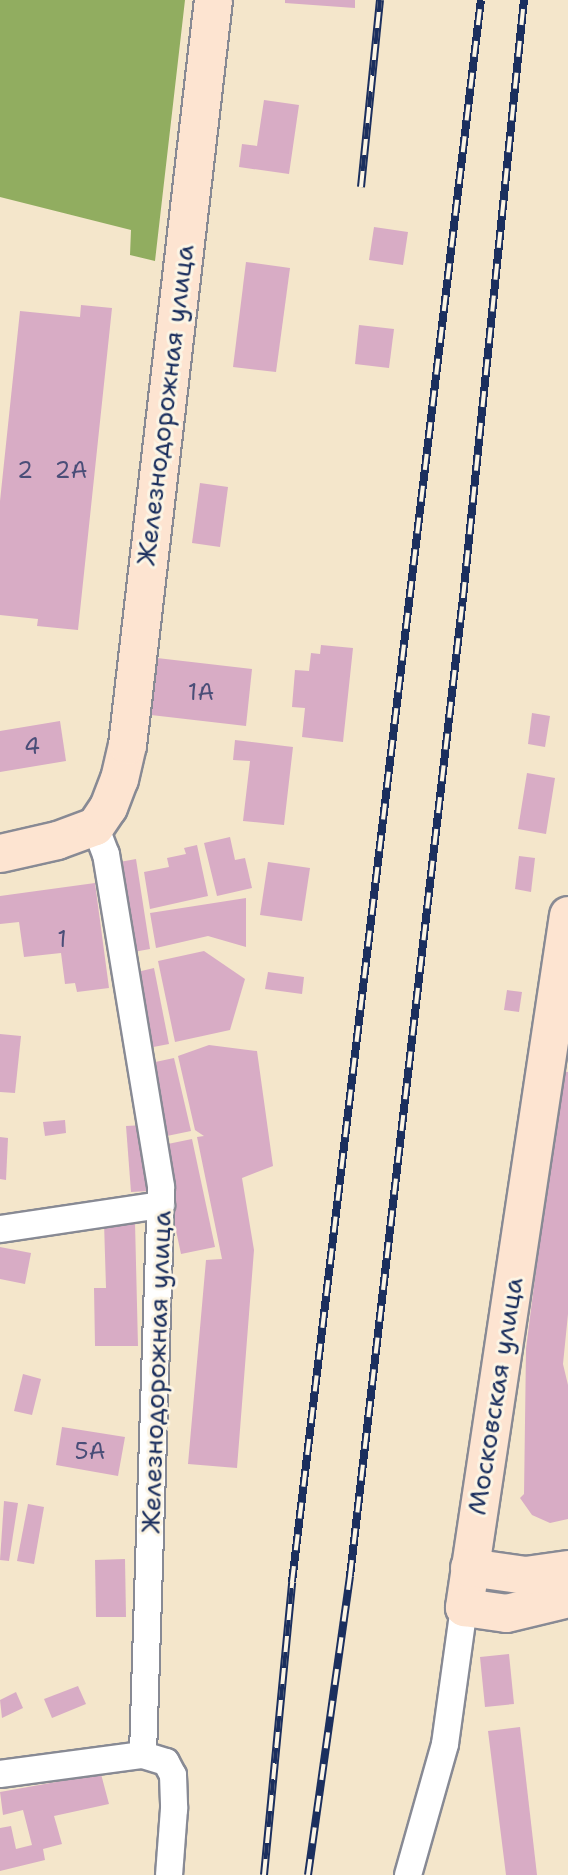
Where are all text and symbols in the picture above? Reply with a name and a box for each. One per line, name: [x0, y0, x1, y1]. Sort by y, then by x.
street label: Железнодорожная улица: [130, 243, 200, 567]
house number: 2: [17, 456, 33, 484]
house number: 2А: [55, 456, 87, 484]
house number: 1А: [188, 678, 214, 706]
house number: 4: [24, 732, 40, 760]
house number: 1: [57, 925, 67, 953]
street label: Железнодорожная улица: [135, 1210, 177, 1534]
street label: Московская улица: [461, 1275, 529, 1517]
house number: 5А: [75, 1437, 105, 1465]

